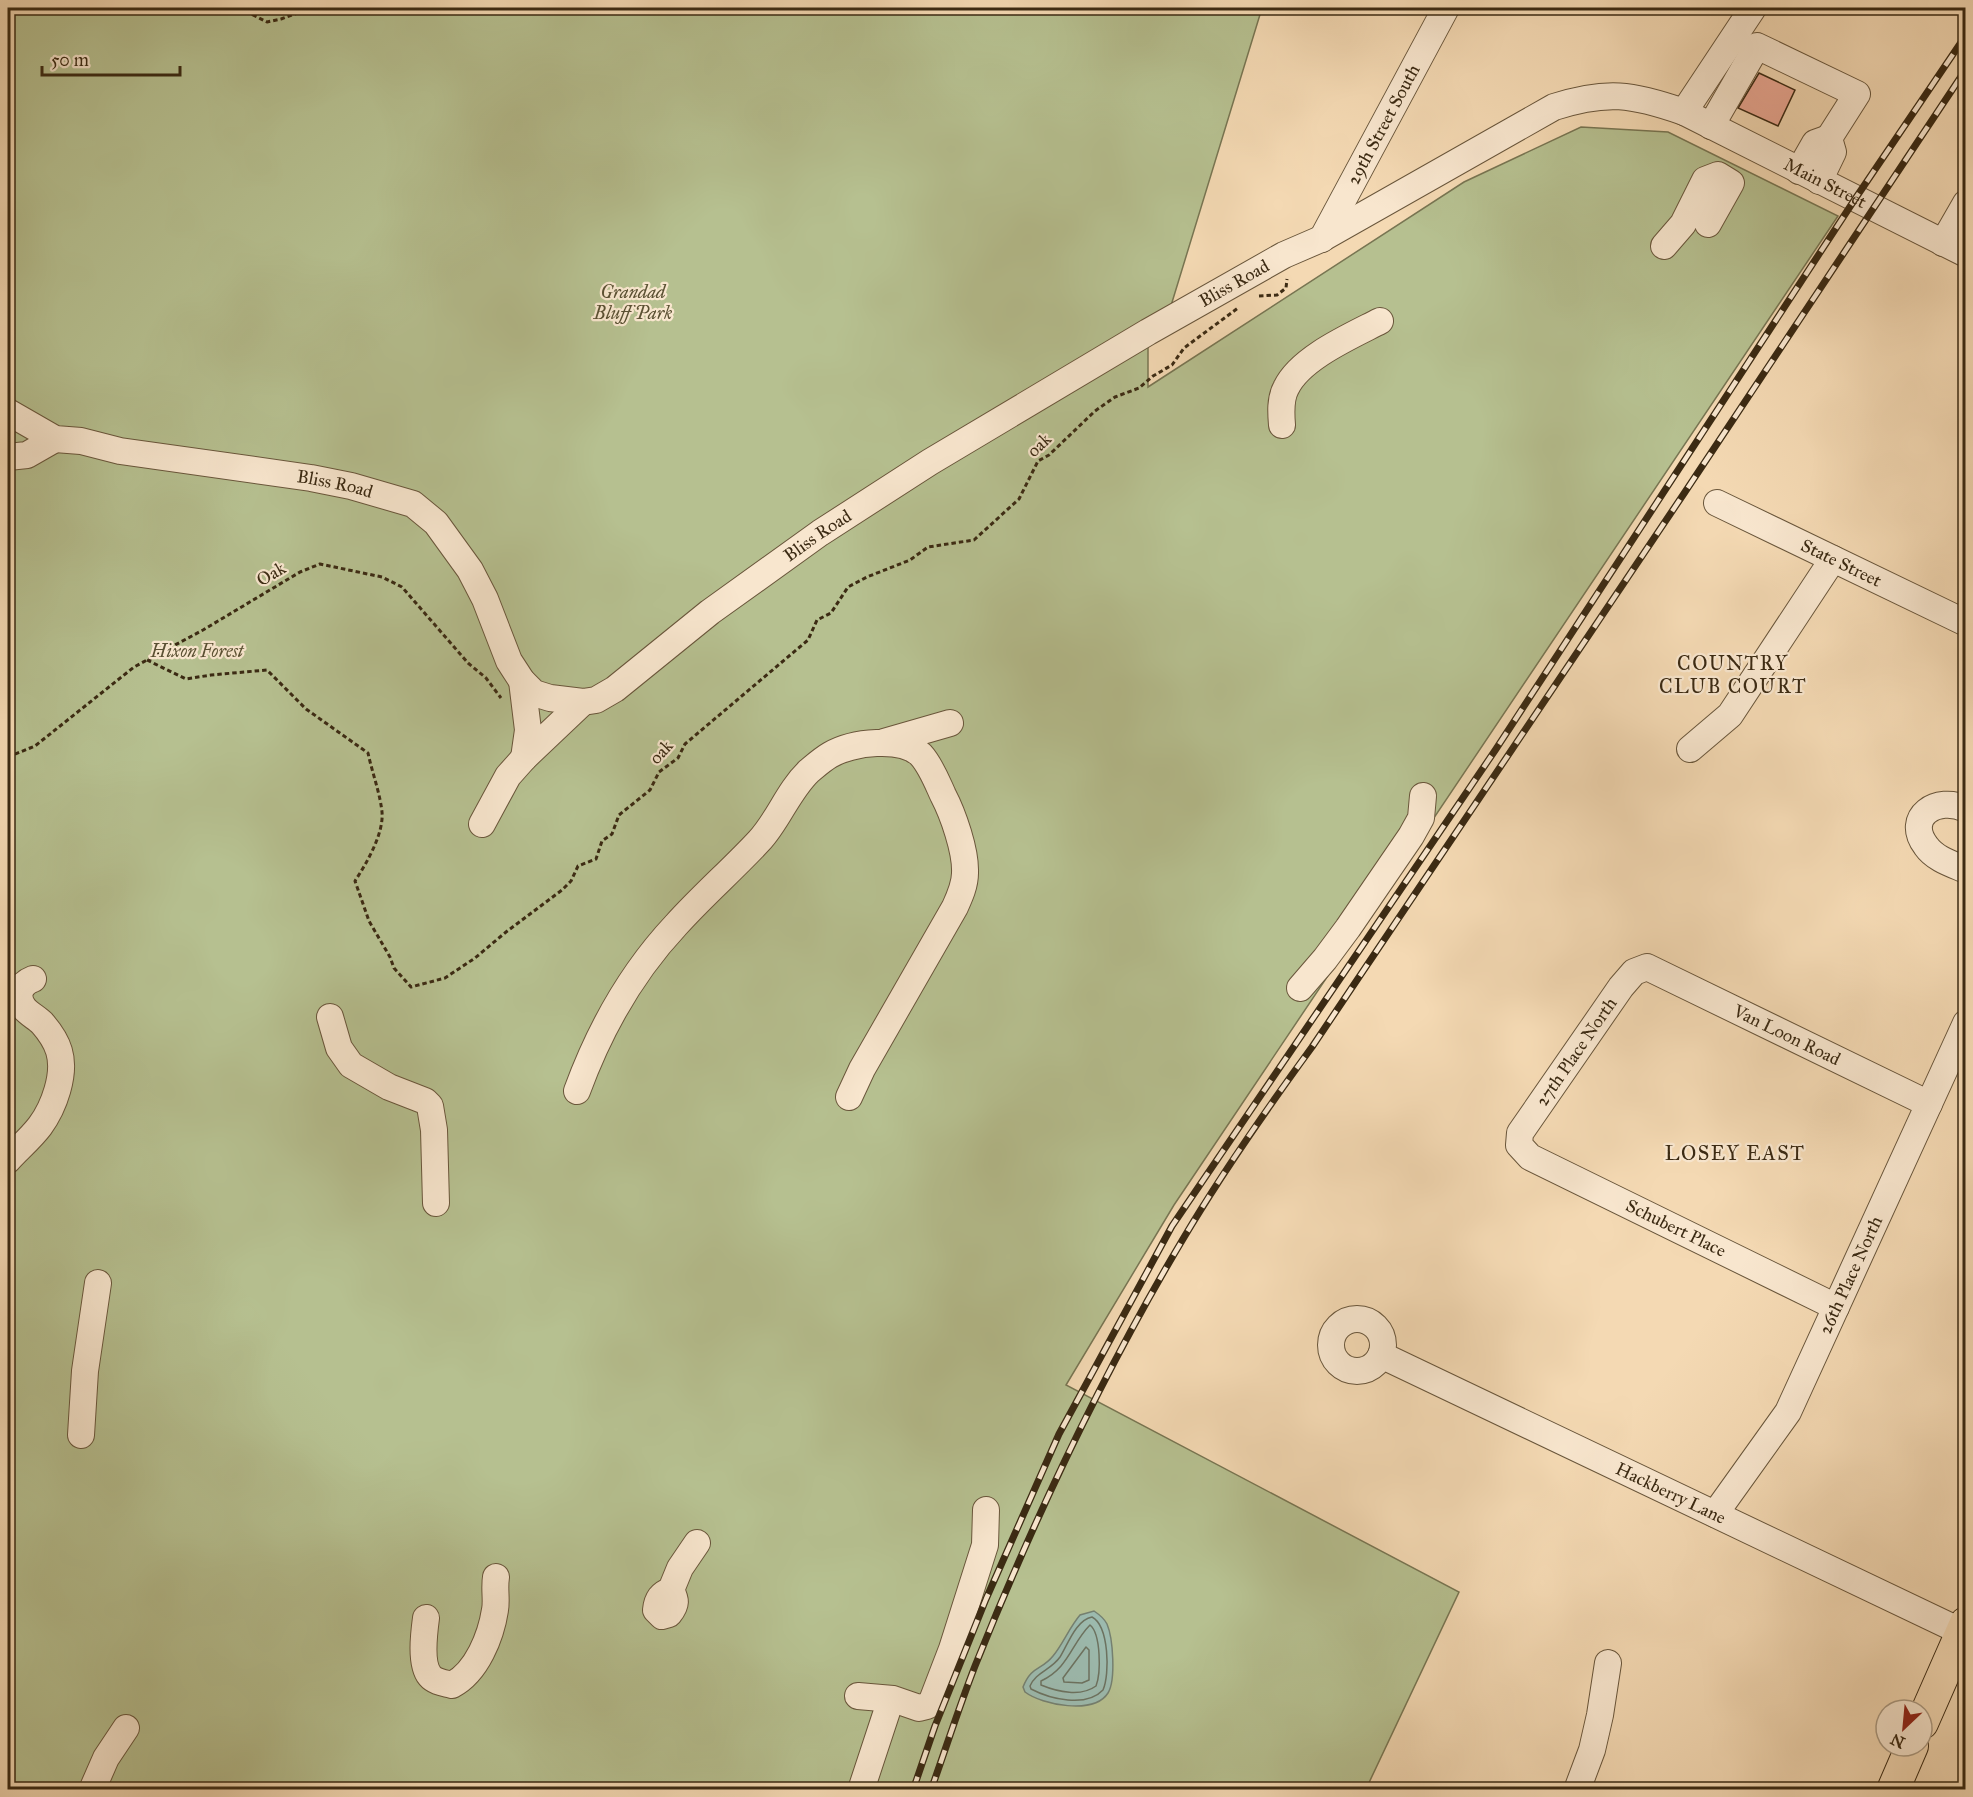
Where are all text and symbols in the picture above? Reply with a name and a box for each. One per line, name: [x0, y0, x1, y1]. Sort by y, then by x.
scale bar: [42, 39, 180, 77]
text: 50 m: [51, 49, 89, 71]
street label: 29th Street South: [1342, 61, 1425, 188]
street label: Main Street: [1780, 153, 1871, 213]
street label: Bliss Road: [1195, 255, 1273, 312]
park label: Grandad Bluff Park: [593, 281, 672, 324]
street label: oak: [1022, 428, 1056, 462]
street label: Bliss Road: [296, 465, 376, 503]
street label: Bliss Road: [779, 505, 856, 566]
street label: State Street: [1797, 534, 1886, 592]
street label: Oak: [253, 557, 290, 591]
park label: Hixon Forest: [150, 640, 245, 662]
district label: COUNTRY CLUB COURT: [1659, 651, 1807, 698]
street label: oak: [644, 735, 678, 769]
street label: 27th Place North: [1531, 993, 1622, 1110]
street label: Van Loon Road: [1729, 999, 1844, 1070]
district label: LOSEY EAST: [1665, 1141, 1805, 1165]
street label: Schubert Place: [1622, 1194, 1730, 1262]
street label: 26th Place North: [1814, 1213, 1887, 1338]
street label: Hackberry Lane: [1612, 1458, 1729, 1529]
north arrow: [1874, 1698, 1934, 1758]
text: N: [1887, 1729, 1908, 1753]

